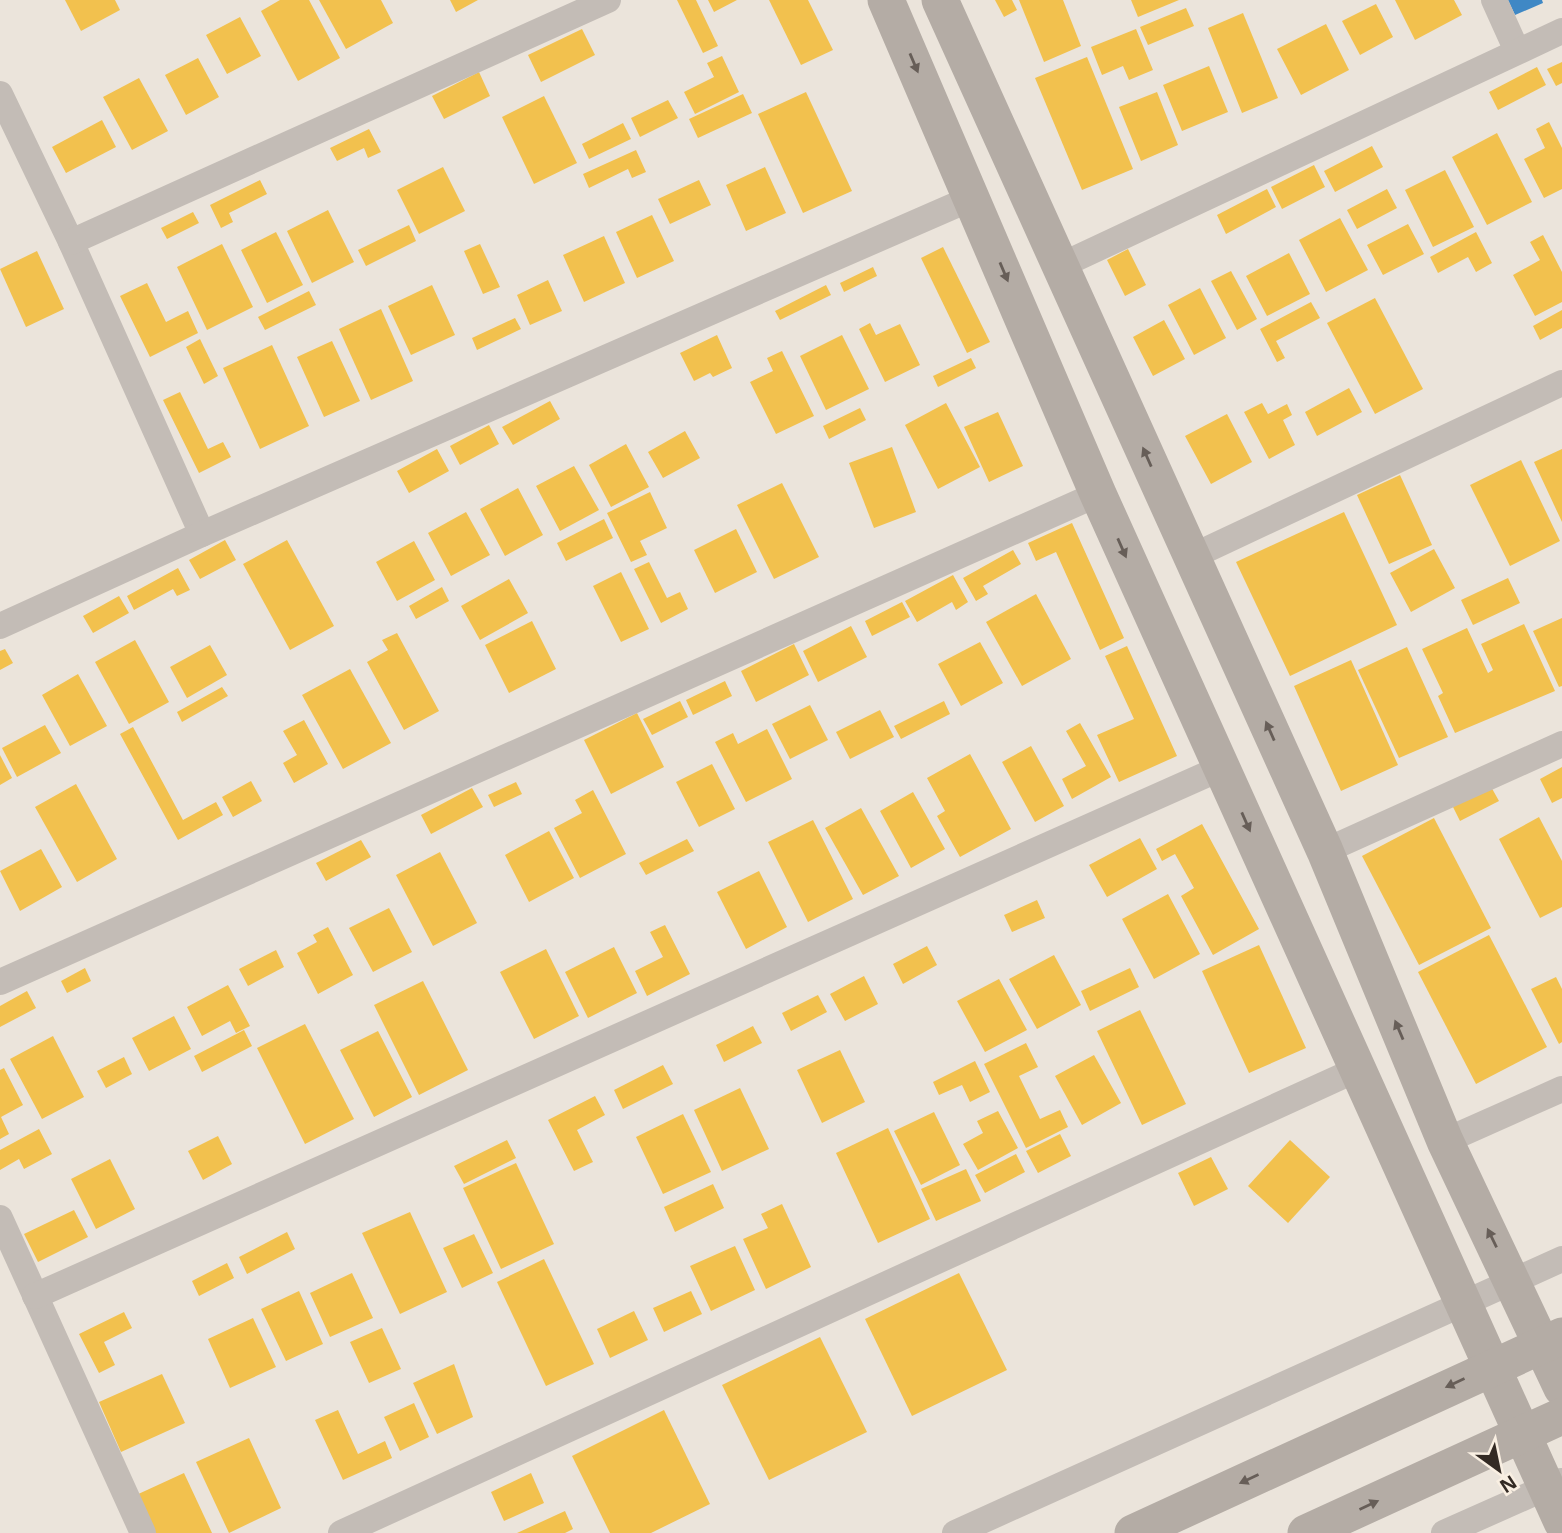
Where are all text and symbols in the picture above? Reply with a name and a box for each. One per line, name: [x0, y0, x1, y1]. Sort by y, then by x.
one-way arrow: [909, 52, 920, 73]
one-way arrow: [998, 261, 1009, 282]
one-way arrow: [1141, 446, 1152, 467]
one-way arrow: [1116, 538, 1128, 558]
one-way arrow: [1264, 721, 1276, 741]
one-way arrow: [1241, 812, 1252, 833]
one-way arrow: [1393, 1020, 1405, 1040]
one-way arrow: [1486, 1227, 1497, 1248]
one-way arrow: [1445, 1377, 1465, 1389]
north arrow: [1464, 1435, 1534, 1505]
text: N: [1495, 1469, 1522, 1499]
one-way arrow: [1238, 1474, 1259, 1485]
one-way arrow: [1358, 1499, 1379, 1510]

